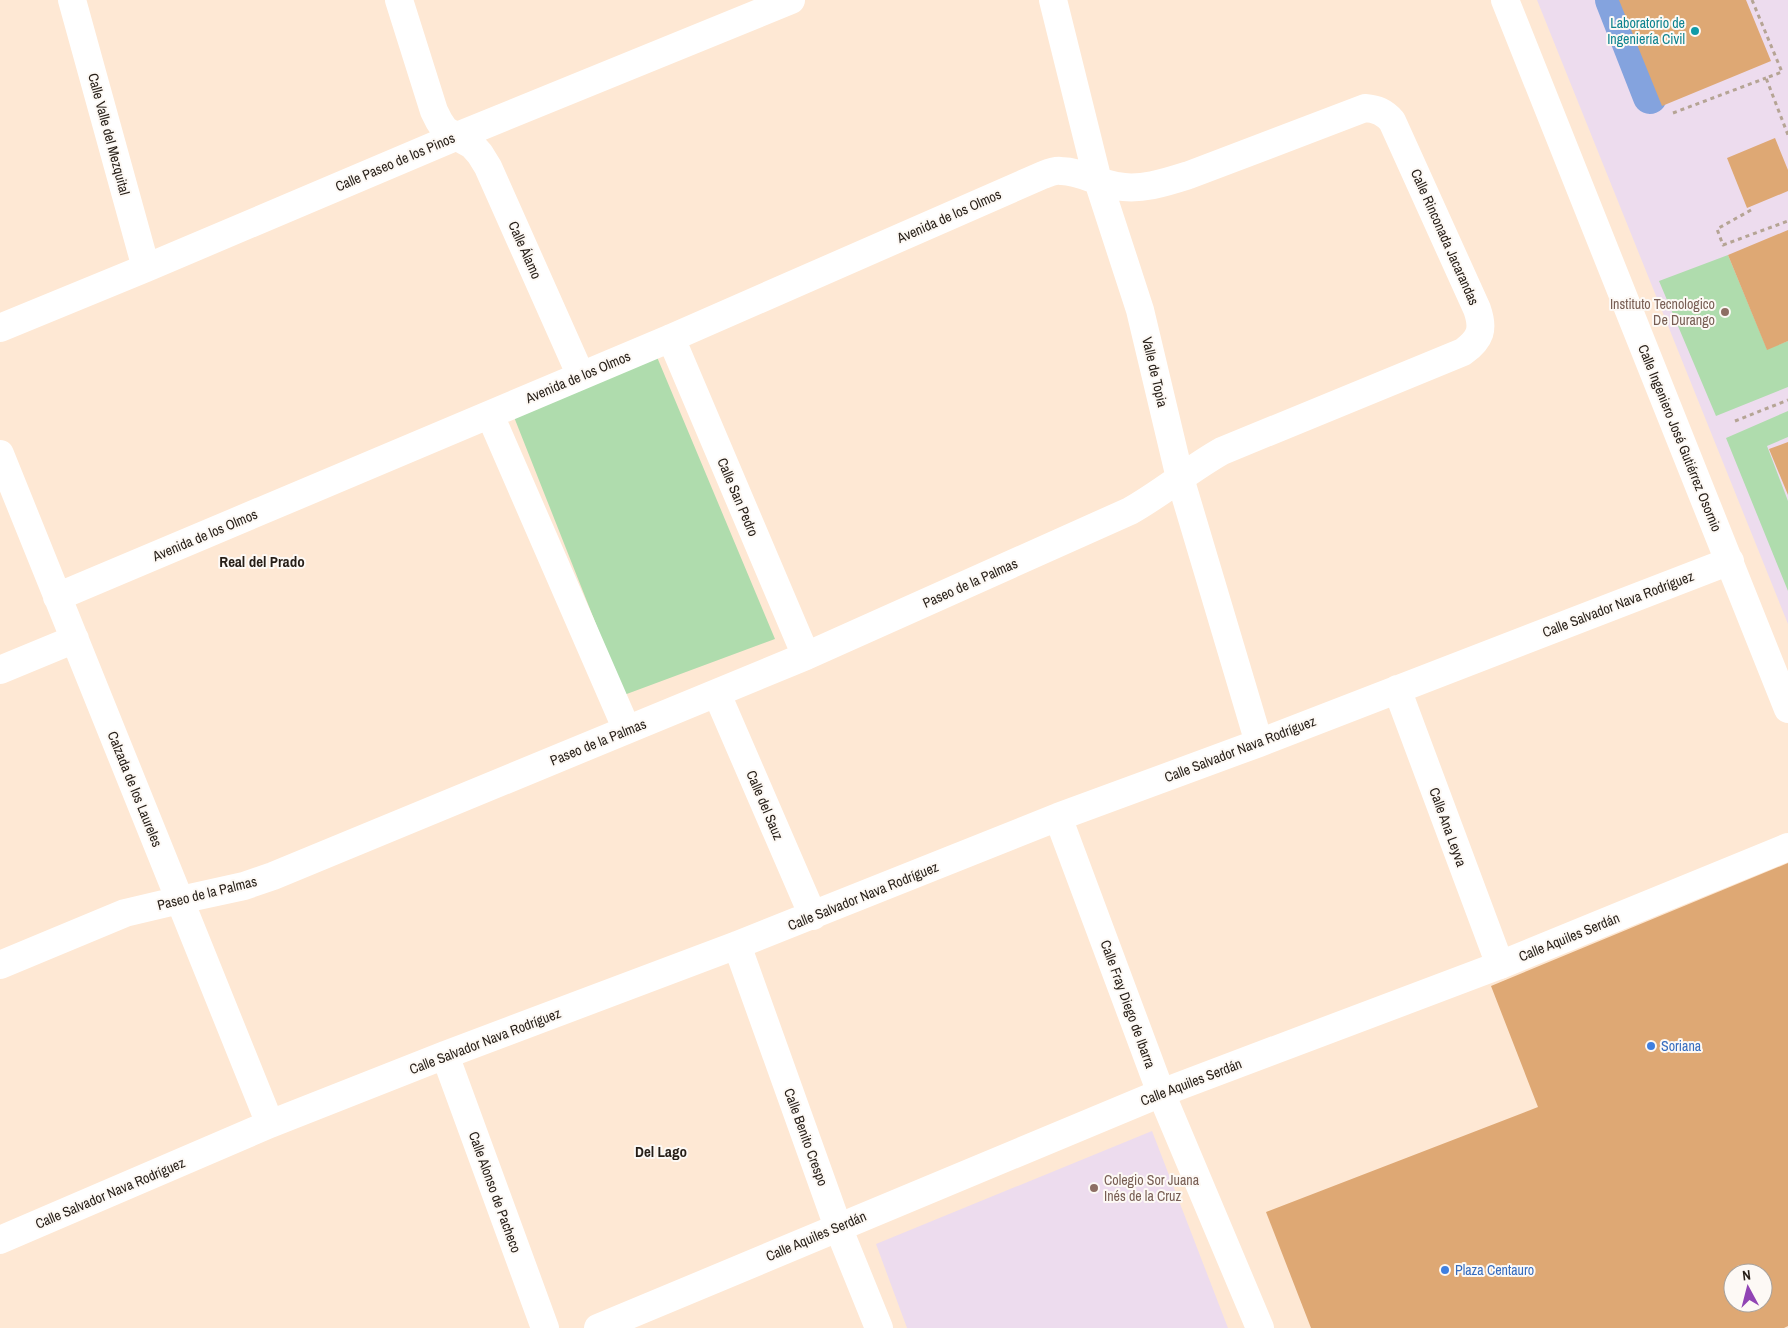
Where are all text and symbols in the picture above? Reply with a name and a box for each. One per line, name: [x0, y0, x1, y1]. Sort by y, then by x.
place label: Laboratorio de Ingeniería Civil: [1607, 14, 1685, 48]
marker: Laboratorio de Ingeniería Civil: [1689, 25, 1701, 37]
street label: Calle Valle del Mezquital: [84, 71, 134, 197]
street label: Calle Paseo de los Pinos: [332, 129, 458, 195]
street label: Calle Rinconada Jacarandas: [1407, 166, 1483, 308]
street label: Avenida de los Olmos: [893, 185, 1004, 247]
street label: Calle Álamo: [504, 218, 546, 282]
place label: Instituto Tecnologico De Durango: [1610, 295, 1715, 329]
marker: Instituto Tecnologico De Durango: [1719, 306, 1731, 318]
street label: Valle de Topia: [1138, 335, 1172, 410]
street label: Calle Ingeniero José Gutiérrez Osornio: [1634, 342, 1726, 534]
street label: Avenida de los Olmos: [522, 347, 633, 408]
street label: Calle San Pedro: [713, 455, 763, 539]
street label: Avenida de los Olmos: [149, 505, 260, 566]
district label: Real del Prado: [219, 551, 305, 572]
street label: Paseo de la Palmas: [920, 554, 1021, 612]
street label: Calle Salvador Nava Rodríguez: [1540, 567, 1697, 641]
street label: Calle Salvador Nava Rodríguez: [1162, 712, 1319, 786]
street label: Paseo de la Palmas: [547, 714, 649, 769]
street label: Calzada de los Laureles: [104, 729, 167, 850]
street label: Calle del Sauz: [742, 767, 788, 843]
street label: Calle Ana Leyva: [1425, 785, 1471, 870]
street label: Calle Salvador Nava Rodríguez: [785, 857, 941, 934]
street label: Paseo de la Palmas: [155, 872, 259, 914]
street label: Calle Aquiles Serdán: [1516, 909, 1622, 965]
street label: Calle Fray Diego de Ibarra: [1096, 937, 1160, 1071]
street label: Calle Salvador Nava Rodríguez: [407, 1004, 564, 1078]
place label: Soriana: [1661, 1037, 1702, 1055]
marker: Soriana: [1645, 1040, 1657, 1052]
street label: Calle Aquiles Serdán: [1138, 1054, 1244, 1110]
street label: Calle Benito Crespo: [780, 1086, 832, 1188]
street label: Calle Alonso de Pacheco: [465, 1129, 525, 1255]
district label: Del Lago: [635, 1141, 687, 1162]
street label: Calle Salvador Nava Rodríguez: [32, 1153, 188, 1233]
place label: Colegio Sor Juana Inés de la Cruz: [1104, 1171, 1200, 1205]
marker: Colegio Sor Juana Inés de la Cruz: [1088, 1182, 1100, 1194]
street label: Calle Aquiles Serdán: [763, 1207, 869, 1265]
place label: Plaza Centauro: [1455, 1261, 1534, 1279]
north arrow: [1723, 1263, 1773, 1313]
marker: Plaza Centauro: [1439, 1264, 1451, 1276]
text: N: [1741, 1266, 1752, 1285]

